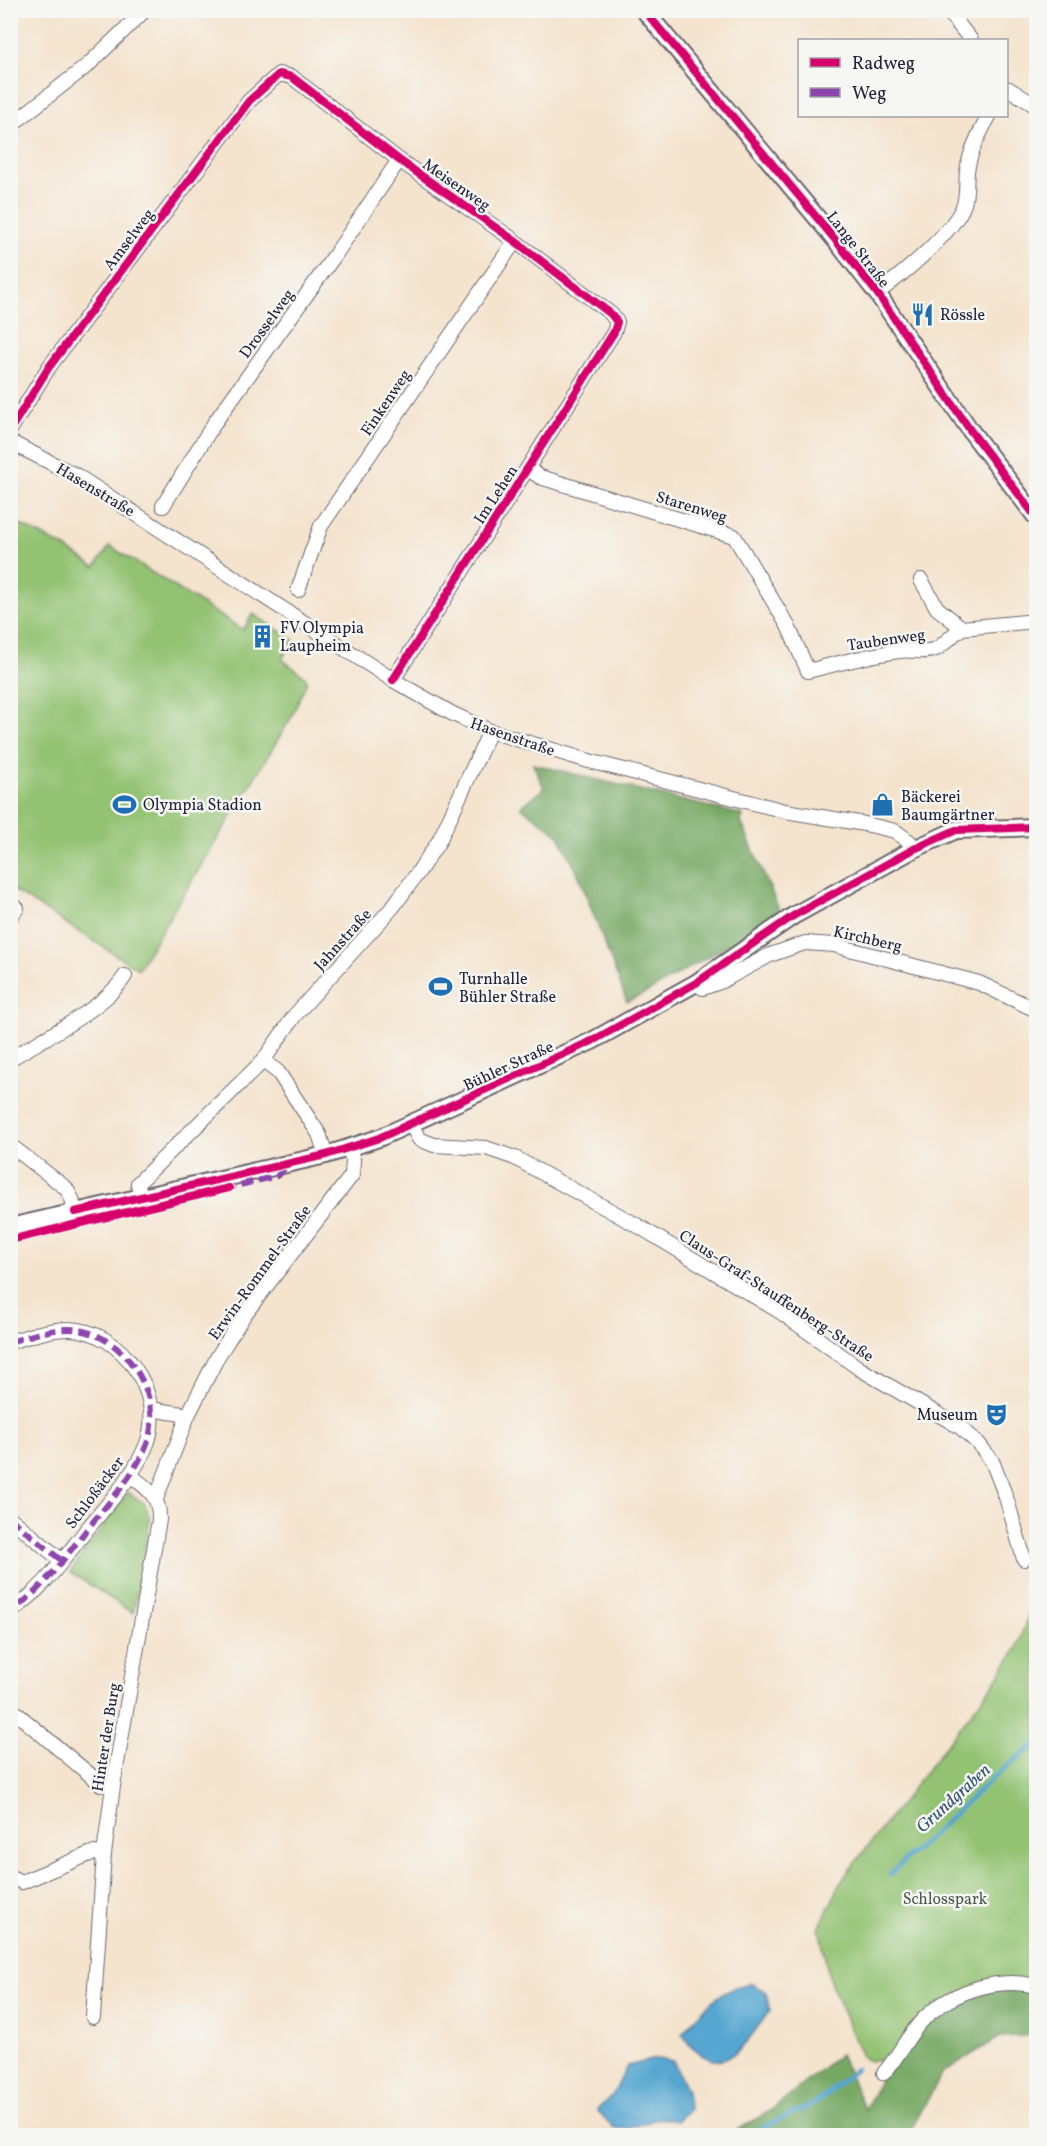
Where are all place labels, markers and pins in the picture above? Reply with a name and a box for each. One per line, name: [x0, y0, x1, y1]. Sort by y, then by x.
restaurant icon: Rössle: [909, 301, 935, 327]
place label: Rössle: [940, 305, 985, 327]
place label: FV Olympia Laupheim: [280, 618, 364, 658]
building icon: FV Olympia Laupheim: [249, 623, 275, 649]
place label: Bäckerei Baumgärtner: [901, 787, 995, 827]
sports icon: Olympia Stadion: [112, 791, 138, 817]
shop icon: Bäckerei Baumgärtner: [870, 792, 896, 818]
place label: Olympia Stadion: [143, 795, 262, 817]
place label: Turnhalle Bühler Straße: [459, 969, 556, 1009]
sports icon: Turnhalle Bühler Straße: [428, 974, 454, 1000]
theatre icon: Museum: [983, 1401, 1009, 1427]
place label: Museum: [917, 1405, 978, 1427]

